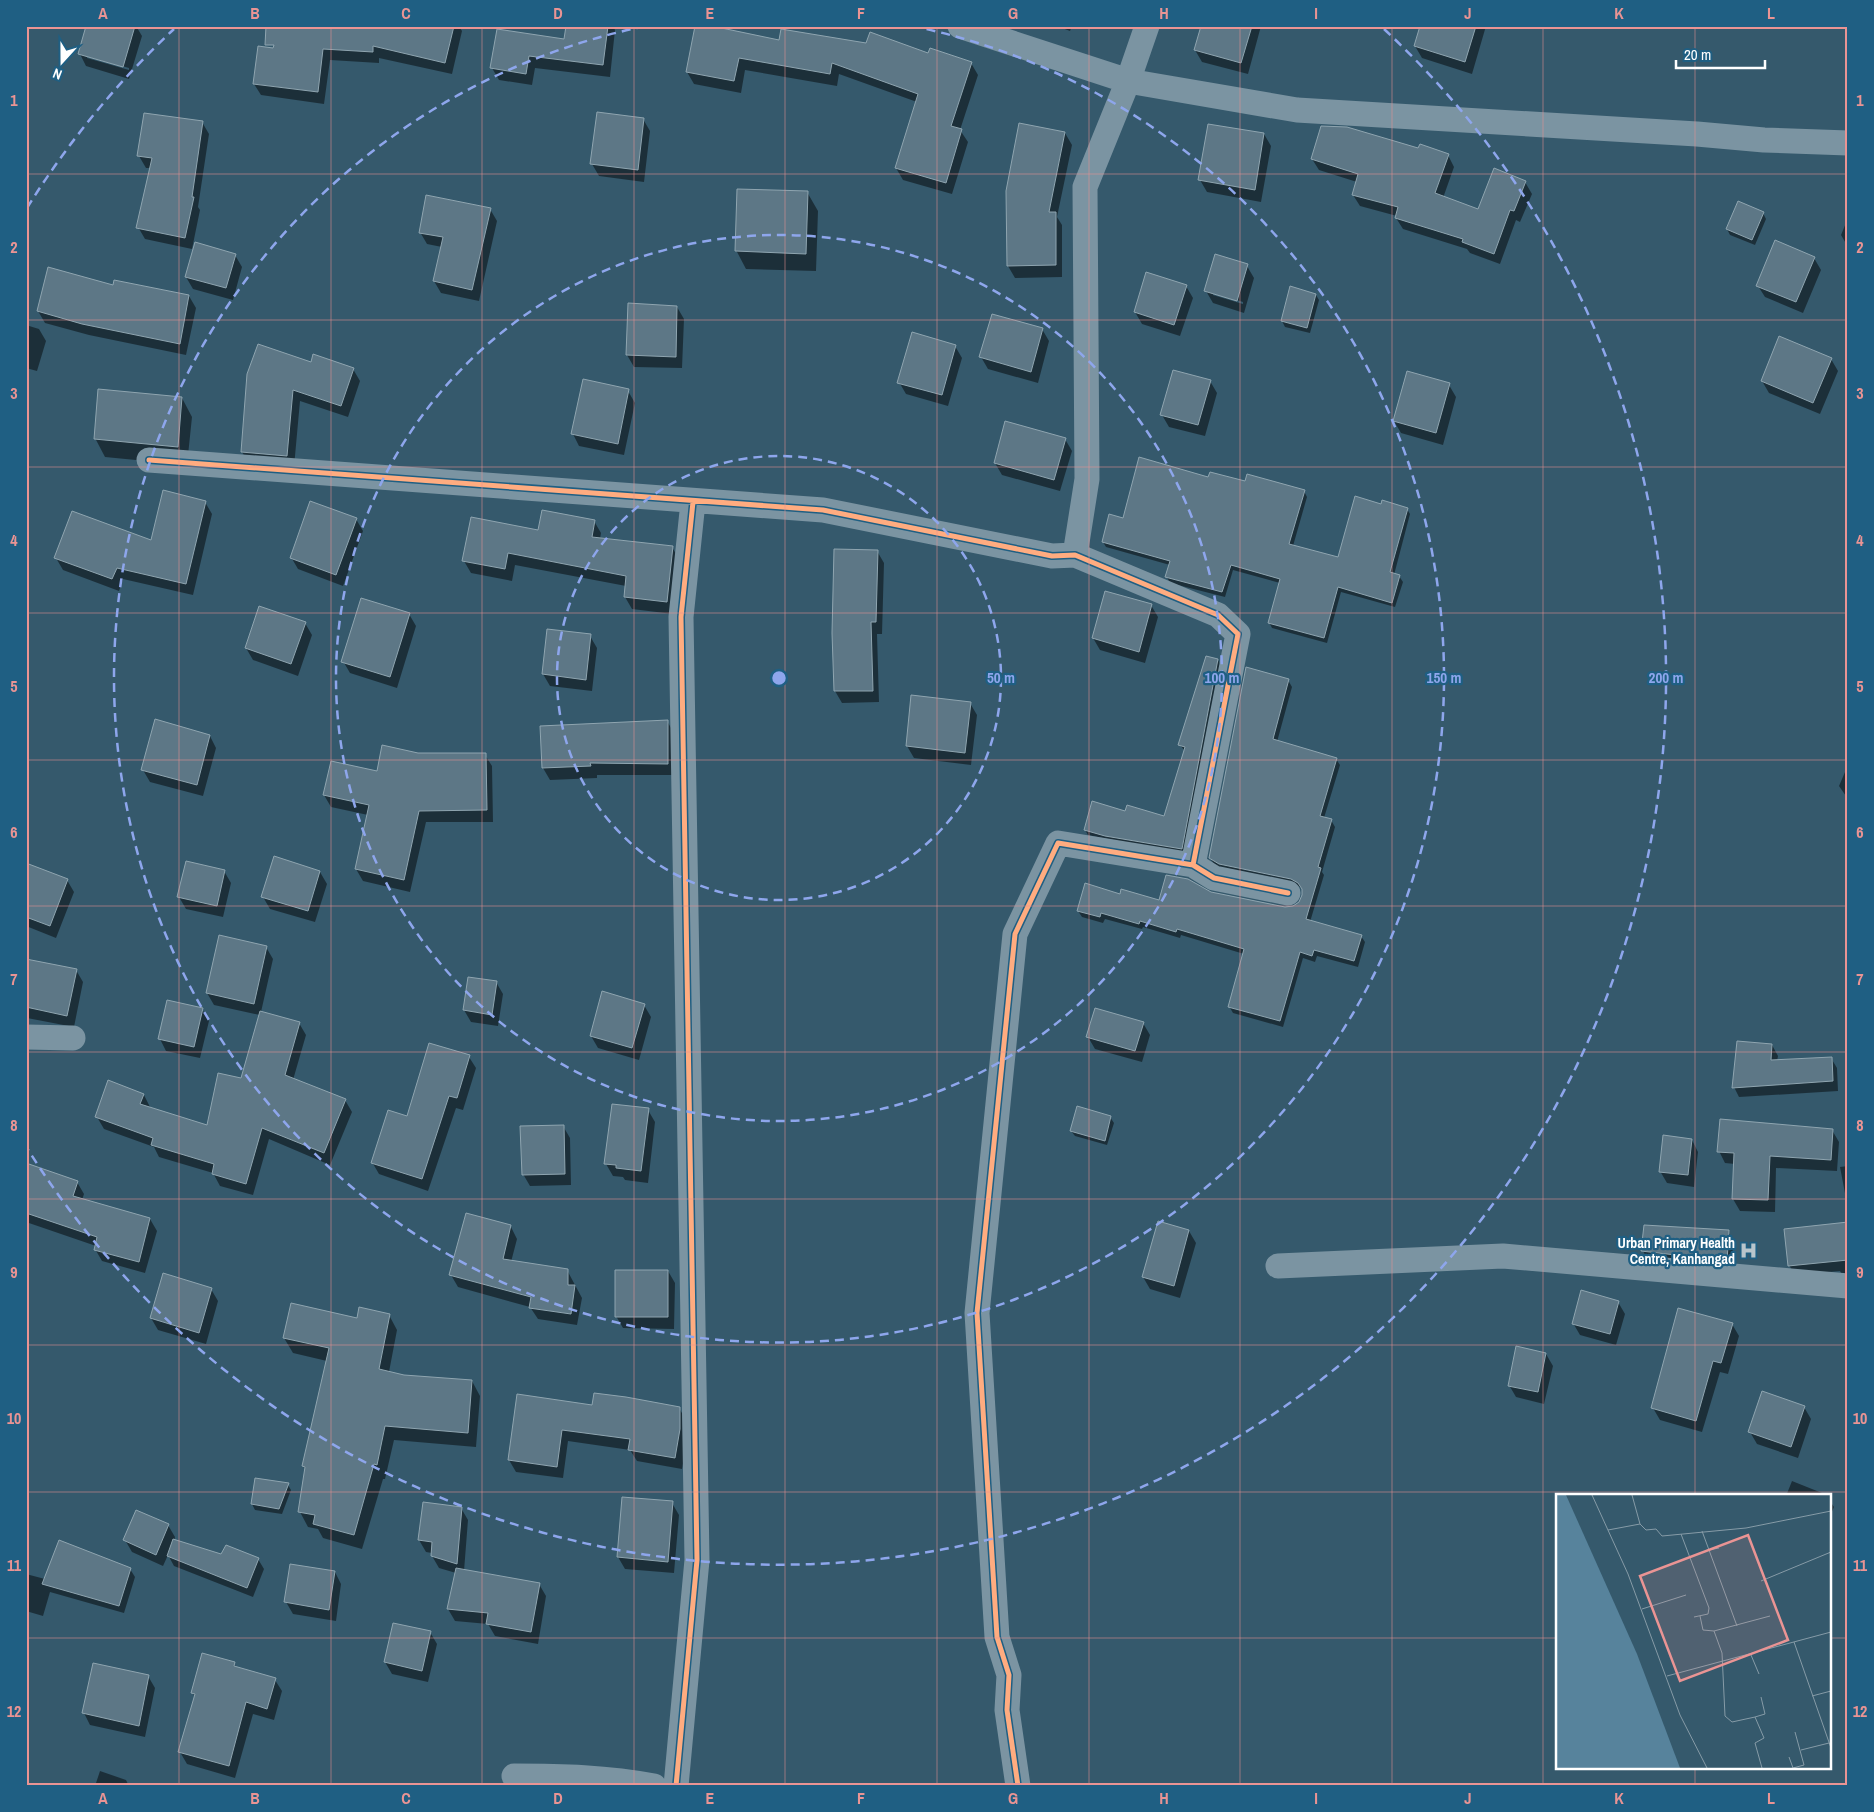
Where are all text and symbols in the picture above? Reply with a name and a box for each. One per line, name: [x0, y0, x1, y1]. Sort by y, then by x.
text: A: [98, 2, 108, 24]
text: B: [250, 2, 260, 24]
text: C: [401, 2, 411, 24]
text: D: [553, 2, 563, 24]
text: E: [706, 2, 715, 24]
text: F: [857, 2, 865, 24]
text: G: [1008, 2, 1018, 24]
text: H: [1159, 2, 1169, 24]
text: I: [1314, 2, 1318, 24]
text: J: [1464, 2, 1472, 24]
text: K: [1614, 2, 1624, 24]
text: L: [1767, 2, 1775, 24]
north arrow: [38, 38, 88, 88]
scale bar: [1676, 38, 1765, 70]
text: 20 m: [1684, 44, 1711, 65]
text: N: [50, 64, 64, 84]
text: 1: [10, 89, 18, 111]
text: 1: [1856, 89, 1864, 111]
text: 2: [10, 236, 18, 258]
text: 2: [1856, 236, 1864, 258]
text: 3: [10, 382, 18, 404]
text: 3: [1856, 382, 1864, 404]
text: 4: [10, 529, 18, 551]
text: 4: [1856, 529, 1864, 551]
text: 50 m: [987, 667, 1015, 688]
text: 100 m: [1205, 667, 1239, 688]
text: 150 m: [1427, 667, 1461, 688]
text: 200 m: [1649, 667, 1683, 688]
centre of rings: [770, 669, 788, 687]
text: 5: [10, 675, 18, 697]
text: 5: [1856, 675, 1864, 697]
text: 6: [10, 821, 18, 843]
text: 6: [1856, 821, 1864, 843]
text: 7: [10, 968, 18, 990]
text: 7: [1856, 968, 1864, 990]
text: 8: [10, 1114, 18, 1136]
text: 8: [1856, 1114, 1864, 1136]
place label: Urban Primary Health Centre, Kanhangad: [1618, 1234, 1735, 1268]
hospital icon: Urban Primary Health Centre, Kanhangad: [1739, 1241, 1759, 1261]
text: 9: [10, 1261, 18, 1283]
text: 9: [1856, 1261, 1864, 1283]
text: 10: [7, 1407, 21, 1429]
text: 10: [1853, 1407, 1867, 1429]
inset map: [1556, 1494, 1832, 1770]
text: 11: [7, 1554, 22, 1576]
text: 11: [1853, 1554, 1868, 1576]
text: 12: [7, 1700, 21, 1722]
text: 12: [1853, 1700, 1867, 1722]
text: A: [98, 1787, 108, 1809]
text: B: [250, 1787, 260, 1809]
text: C: [401, 1787, 411, 1809]
text: D: [553, 1787, 563, 1809]
text: E: [706, 1787, 715, 1809]
text: F: [857, 1787, 865, 1809]
text: G: [1008, 1787, 1018, 1809]
text: H: [1159, 1787, 1169, 1809]
text: I: [1314, 1787, 1318, 1809]
text: J: [1464, 1787, 1472, 1809]
text: K: [1614, 1787, 1624, 1809]
text: L: [1767, 1787, 1775, 1809]

